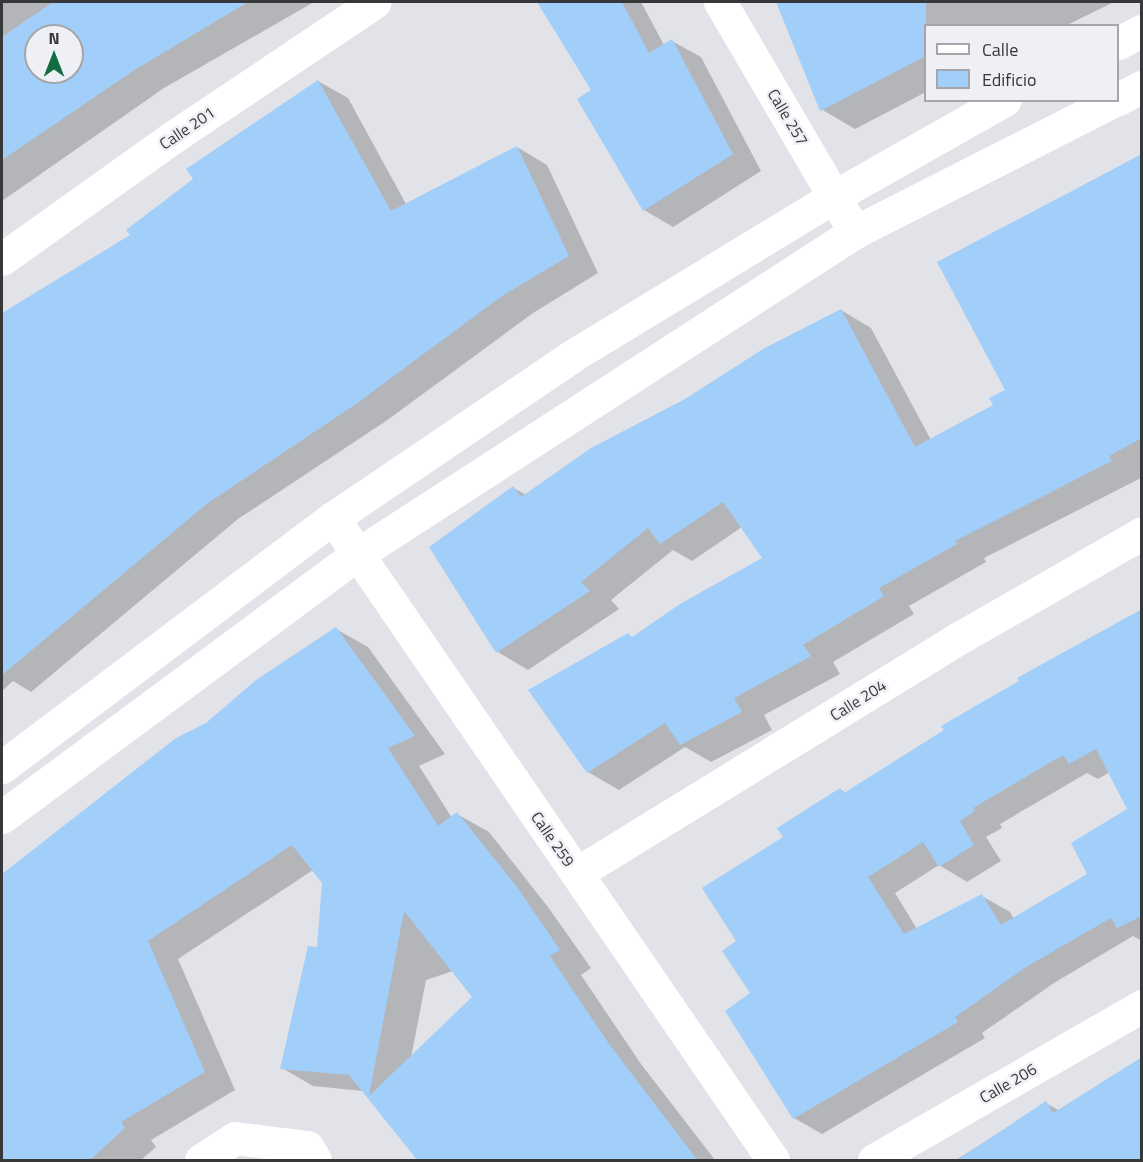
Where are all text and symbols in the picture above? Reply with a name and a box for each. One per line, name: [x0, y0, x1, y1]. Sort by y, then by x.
north arrow: [24, 24, 84, 84]
legend: [924, 24, 1119, 102]
text: N: [48, 26, 60, 50]
text: Calle: [982, 36, 1018, 63]
text: Edificio: [982, 66, 1036, 93]
street label: Calle 257: [764, 85, 812, 149]
street label: Calle 201: [156, 103, 218, 153]
street label: Calle 204: [826, 675, 890, 725]
street label: Calle 259: [527, 808, 579, 870]
street label: Calle 206: [976, 1059, 1040, 1107]

